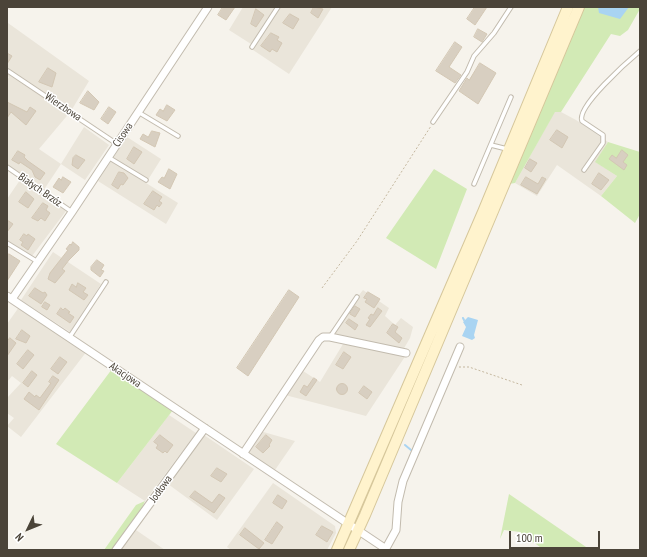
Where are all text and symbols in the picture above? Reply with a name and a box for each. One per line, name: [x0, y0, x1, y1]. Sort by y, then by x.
street label: Wierzbowa: [42, 90, 84, 124]
street label: Cisowa: [110, 120, 136, 150]
street label: Białych Brzóz: [16, 170, 64, 210]
street label: Akacjowa: [107, 360, 143, 390]
street label: Jodłowa: [147, 473, 175, 505]
north arrow: [8, 509, 48, 549]
scale bar: [511, 523, 602, 549]
text: N: [12, 530, 26, 544]
text: 100 m: [516, 530, 543, 545]

